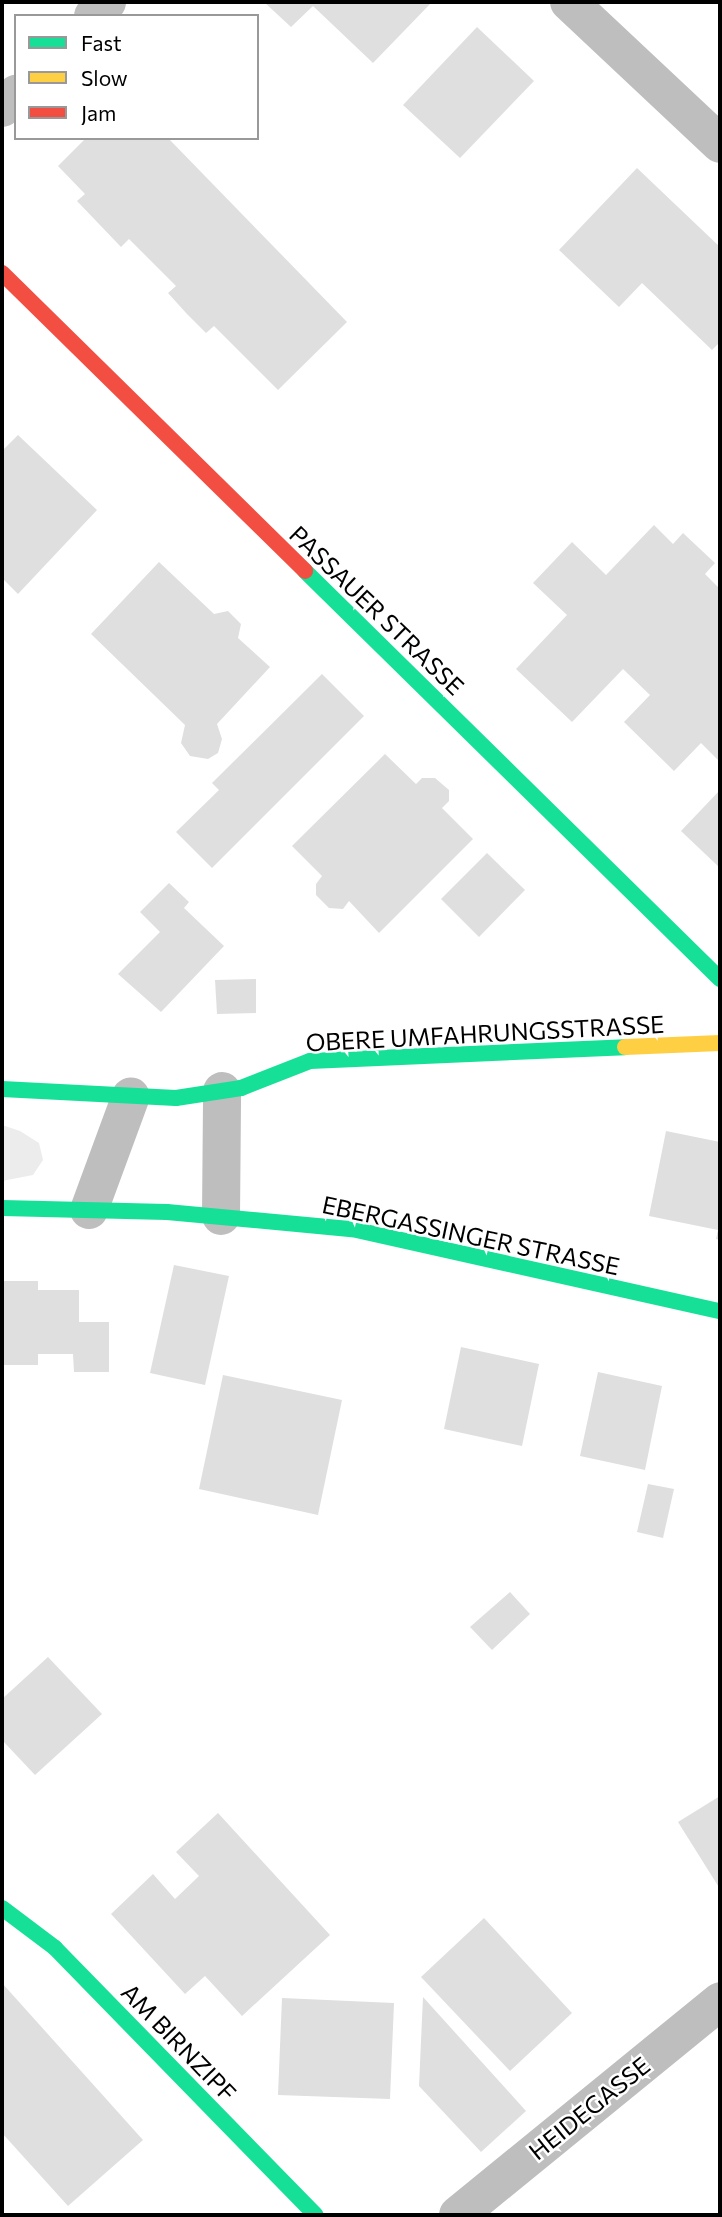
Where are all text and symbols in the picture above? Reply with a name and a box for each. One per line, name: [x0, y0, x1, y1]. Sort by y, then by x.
legend: [14, 14, 259, 140]
text: Fast: [81, 30, 122, 55]
text: Slow: [81, 65, 128, 90]
text: Jam: [81, 100, 116, 125]
street label: PASSAUER STRASSE: [284, 519, 470, 701]
street label: OBERE UMFAHRUNGSSTRASSE: [305, 1009, 665, 1057]
street label: EBERGASSINGER STRASSE: [320, 1189, 622, 1281]
street label: AM BIRNZIPF: [116, 1977, 242, 2107]
street label: HEIDEGASSE: [523, 2050, 655, 2166]

